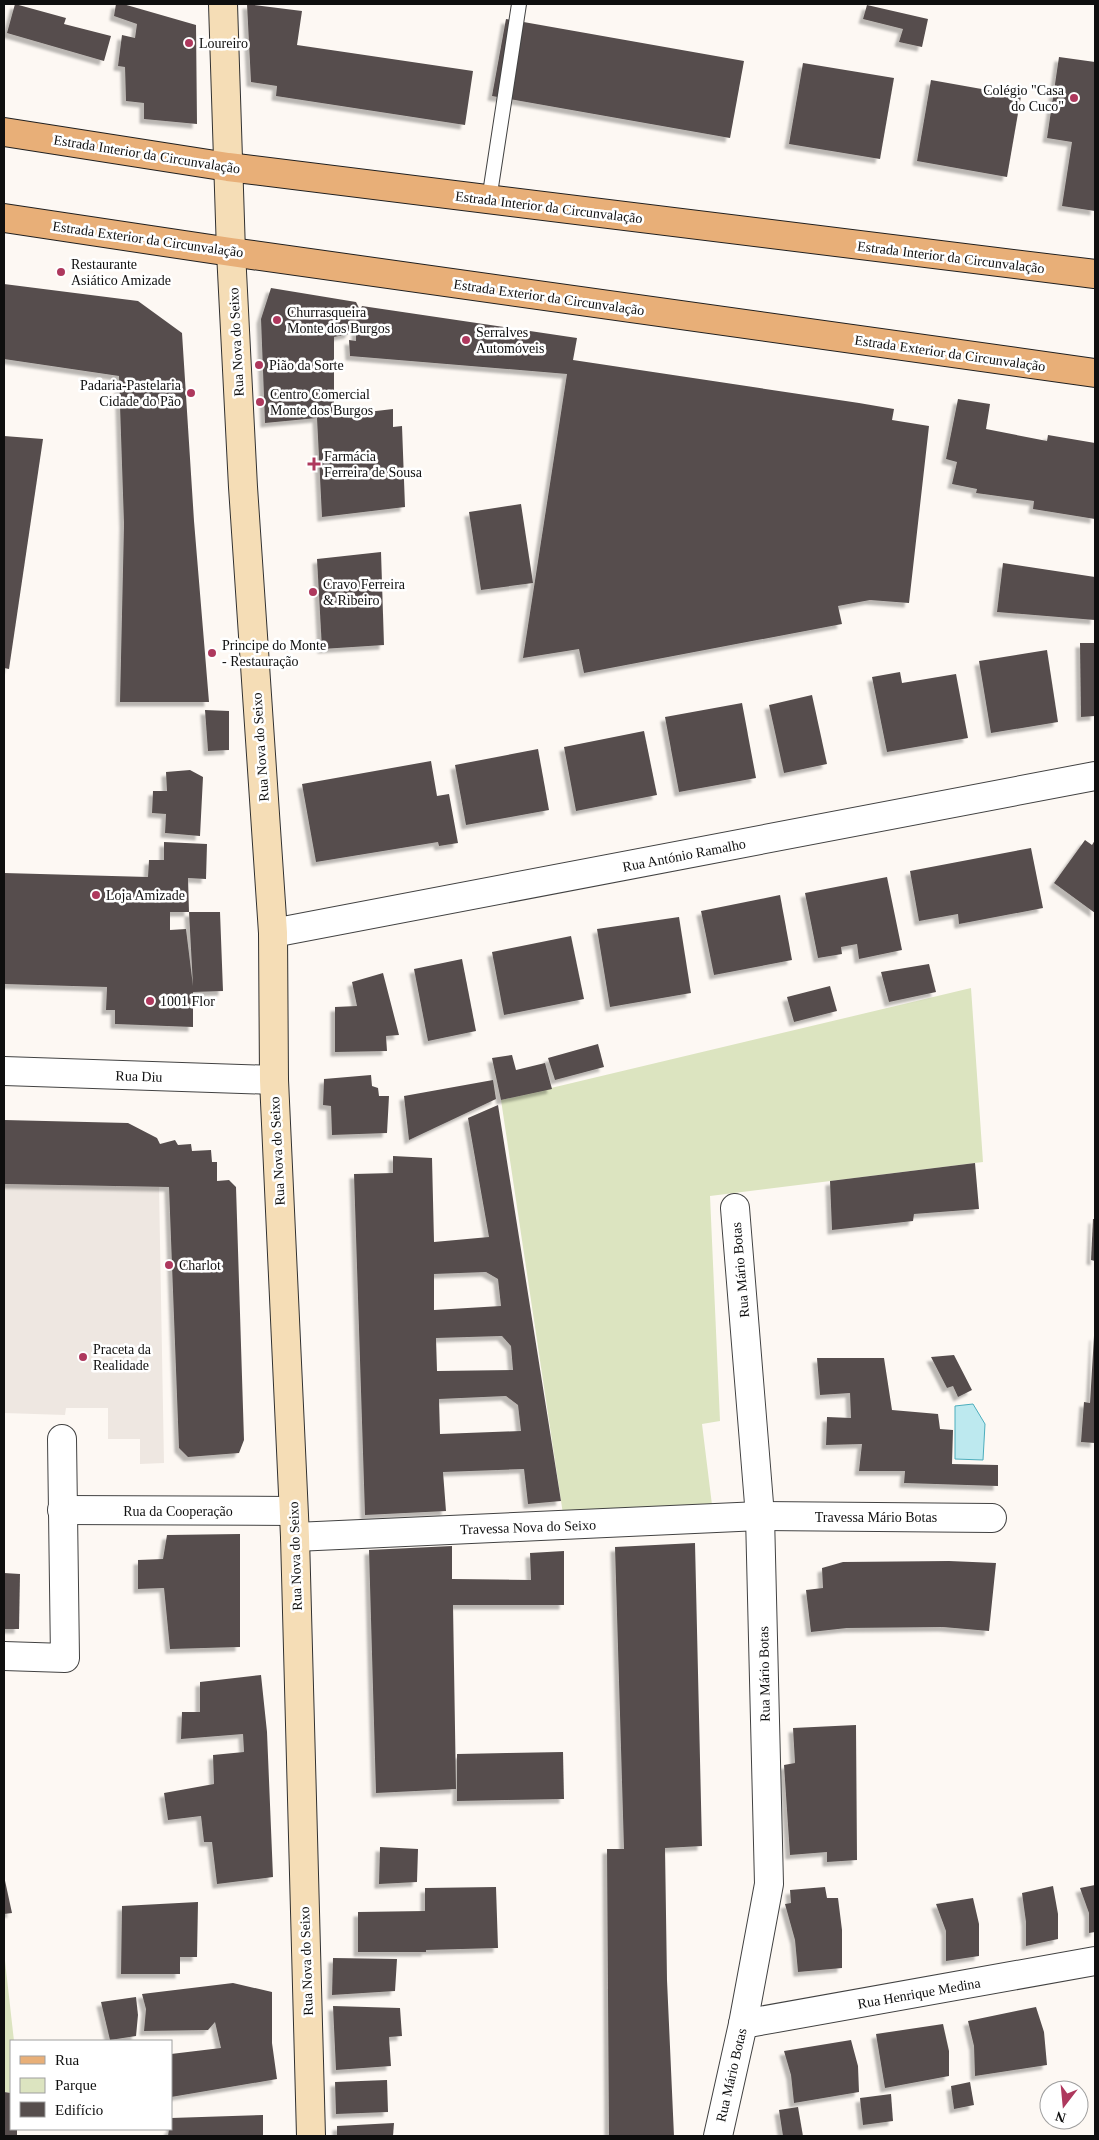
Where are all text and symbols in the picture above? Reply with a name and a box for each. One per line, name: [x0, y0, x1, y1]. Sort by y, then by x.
place label: Loureiro: [199, 36, 248, 51]
marker: Loureiro: [183, 37, 195, 49]
place label: Colégio "Casa do Cuco": [983, 83, 1065, 114]
marker: Colégio "Casa do Cuco": [1068, 92, 1080, 104]
street label: Estrada Interior da Circunvalação: [53, 132, 241, 177]
street label: Estrada Interior da Circunvalação: [454, 189, 643, 226]
street label: Estrada Exterior da Circunvalação: [52, 219, 244, 260]
street label: Estrada Interior da Circunvalação: [856, 239, 1045, 276]
place label: Restaurante Asiático Amizade: [71, 257, 171, 288]
marker: Restaurante Asiático Amizade: [55, 266, 67, 278]
street label: Estrada Exterior da Circunvalação: [453, 277, 645, 318]
street label: Rua Nova do Seixo: [226, 287, 247, 397]
place label: Churrasqueira Monte dos Burgos: [287, 305, 390, 336]
marker: Churrasqueira Monte dos Burgos: [271, 314, 283, 326]
place label: Serralves Automóveis: [476, 325, 544, 356]
street label: Estrada Exterior da Circunvalação: [854, 333, 1046, 374]
marker: Serralves Automóveis: [460, 334, 472, 346]
place label: Pião da Sorte: [269, 358, 344, 373]
marker: Pião da Sorte: [253, 359, 265, 371]
place label: Padaria-Pastelaria Cidade do Pão: [80, 378, 182, 409]
marker: Padaria-Pastelaria Cidade do Pão: [185, 387, 197, 399]
place label: Centro Comercial Monte dos Burgos: [270, 387, 373, 418]
marker: Centro Comercial Monte dos Burgos: [254, 396, 266, 408]
place label: Farmácia Ferreira de Sousa: [324, 449, 423, 480]
marker: Farmácia Ferreira de Sousa: [308, 458, 320, 470]
place label: Cravo Ferreira & Ribeiro: [323, 577, 406, 608]
marker: Cravo Ferreira & Ribeiro: [307, 586, 319, 598]
place label: Principe do Monte - Restauração: [222, 638, 326, 669]
marker: Principe do Monte - Restauração: [206, 647, 218, 659]
street label: Rua Nova do Seixo: [249, 692, 272, 802]
street label: Rua António Ramalho: [621, 836, 747, 875]
place label: Loja Amizade: [106, 888, 185, 903]
marker: Loja Amizade: [90, 889, 102, 901]
place label: 1001 Flor: [160, 994, 215, 1009]
marker: 1001 Flor: [144, 995, 156, 1007]
street label: Rua Diu: [115, 1068, 163, 1085]
street label: Rua Nova do Seixo: [267, 1096, 288, 1206]
street label: Rua Mário Botas: [729, 1222, 752, 1318]
place label: Charlot: [179, 1258, 221, 1273]
marker: Charlot: [163, 1259, 175, 1271]
place label: Praceta da Realidade: [93, 1342, 152, 1373]
marker: Praceta da Realidade: [77, 1351, 89, 1363]
street label: Rua Nova do Seixo: [286, 1501, 305, 1611]
street label: Rua da Cooperação: [123, 1504, 233, 1519]
street label: Travessa Mário Botas: [815, 1510, 937, 1525]
street label: Travessa Nova do Seixo: [460, 1518, 596, 1537]
street label: Rua Mário Botas: [756, 1626, 773, 1722]
street label: Rua Nova do Seixo: [297, 1906, 316, 2016]
street label: Rua Henrique Medina: [857, 1975, 982, 2012]
street label: Rua Mário Botas: [713, 2027, 750, 2123]
legend: [10, 2040, 172, 2130]
text: Rua: [55, 2052, 80, 2068]
text: Parque: [55, 2077, 97, 2093]
north arrow: [1039, 2080, 1089, 2130]
text: Edifício: [55, 2102, 103, 2118]
text: N: [1054, 2108, 1067, 2126]

